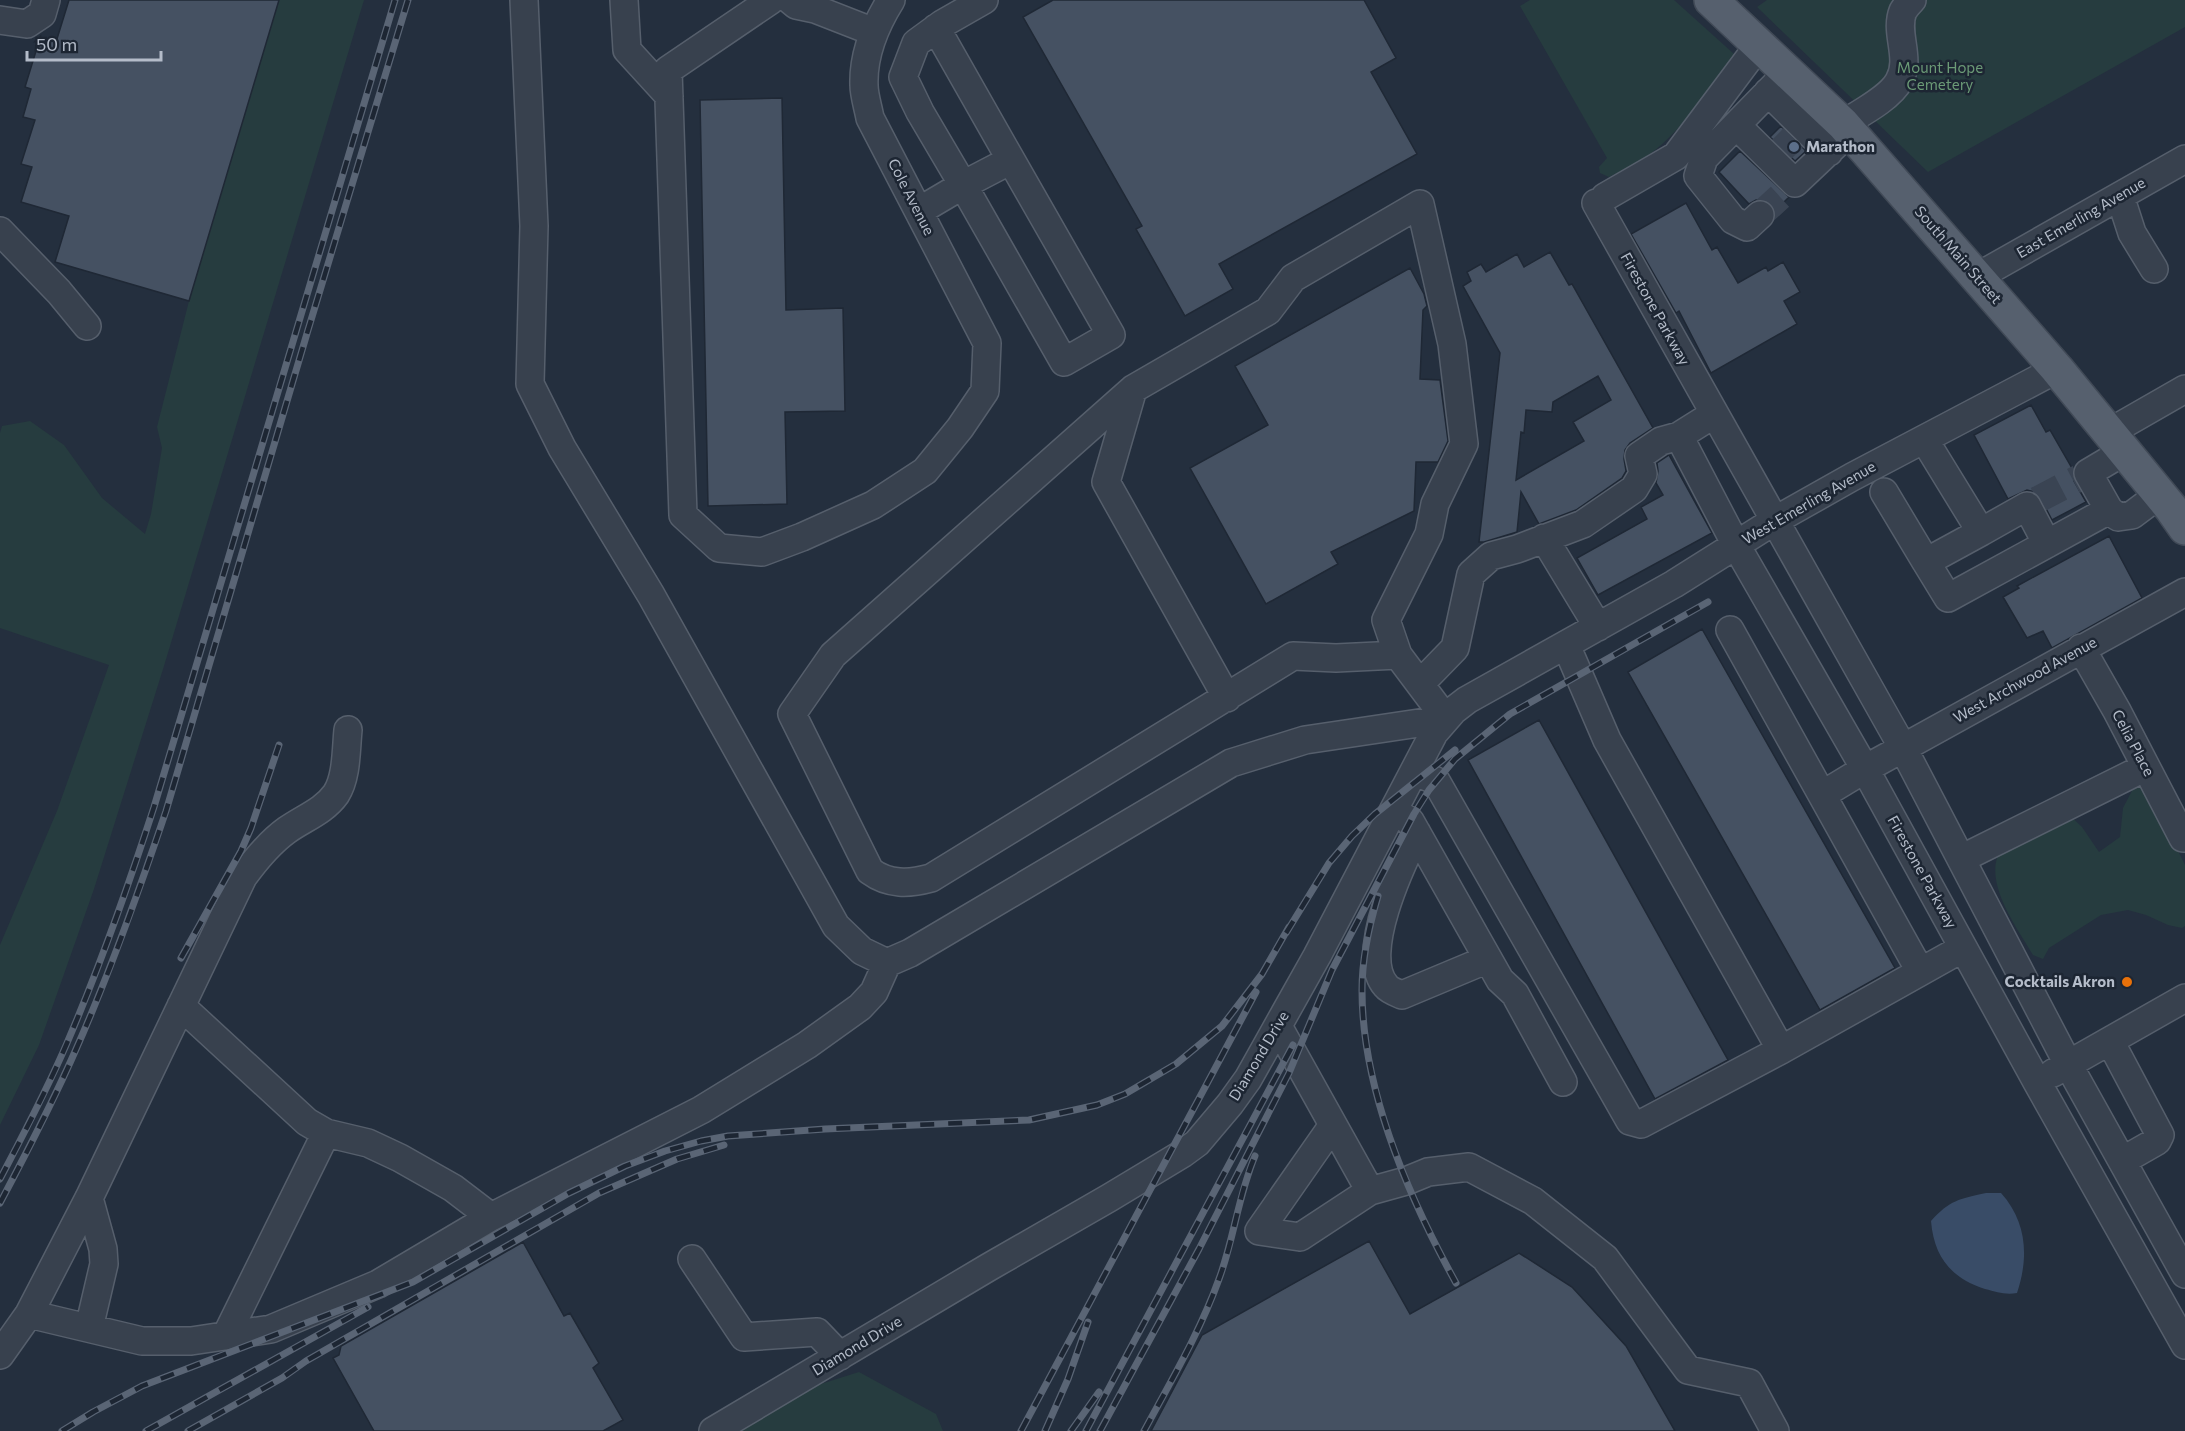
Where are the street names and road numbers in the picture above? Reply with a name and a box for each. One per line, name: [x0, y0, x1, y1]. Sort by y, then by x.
street label: Cole Avenue: [885, 155, 939, 238]
street label: East Emerling Avenue: [2013, 173, 2148, 261]
street label: South Main Street: [1911, 202, 2006, 307]
street label: Firestone Parkway: [1617, 249, 1694, 368]
street label: West Emerling Avenue: [1739, 457, 1879, 548]
street label: West Archwood Avenue: [1950, 632, 2099, 726]
street label: Celia Place: [2109, 706, 2159, 779]
street label: Firestone Parkway: [1884, 812, 1961, 931]
street label: Diamond Drive: [1224, 1007, 1292, 1103]
street label: Diamond Drive: [808, 1311, 905, 1379]

